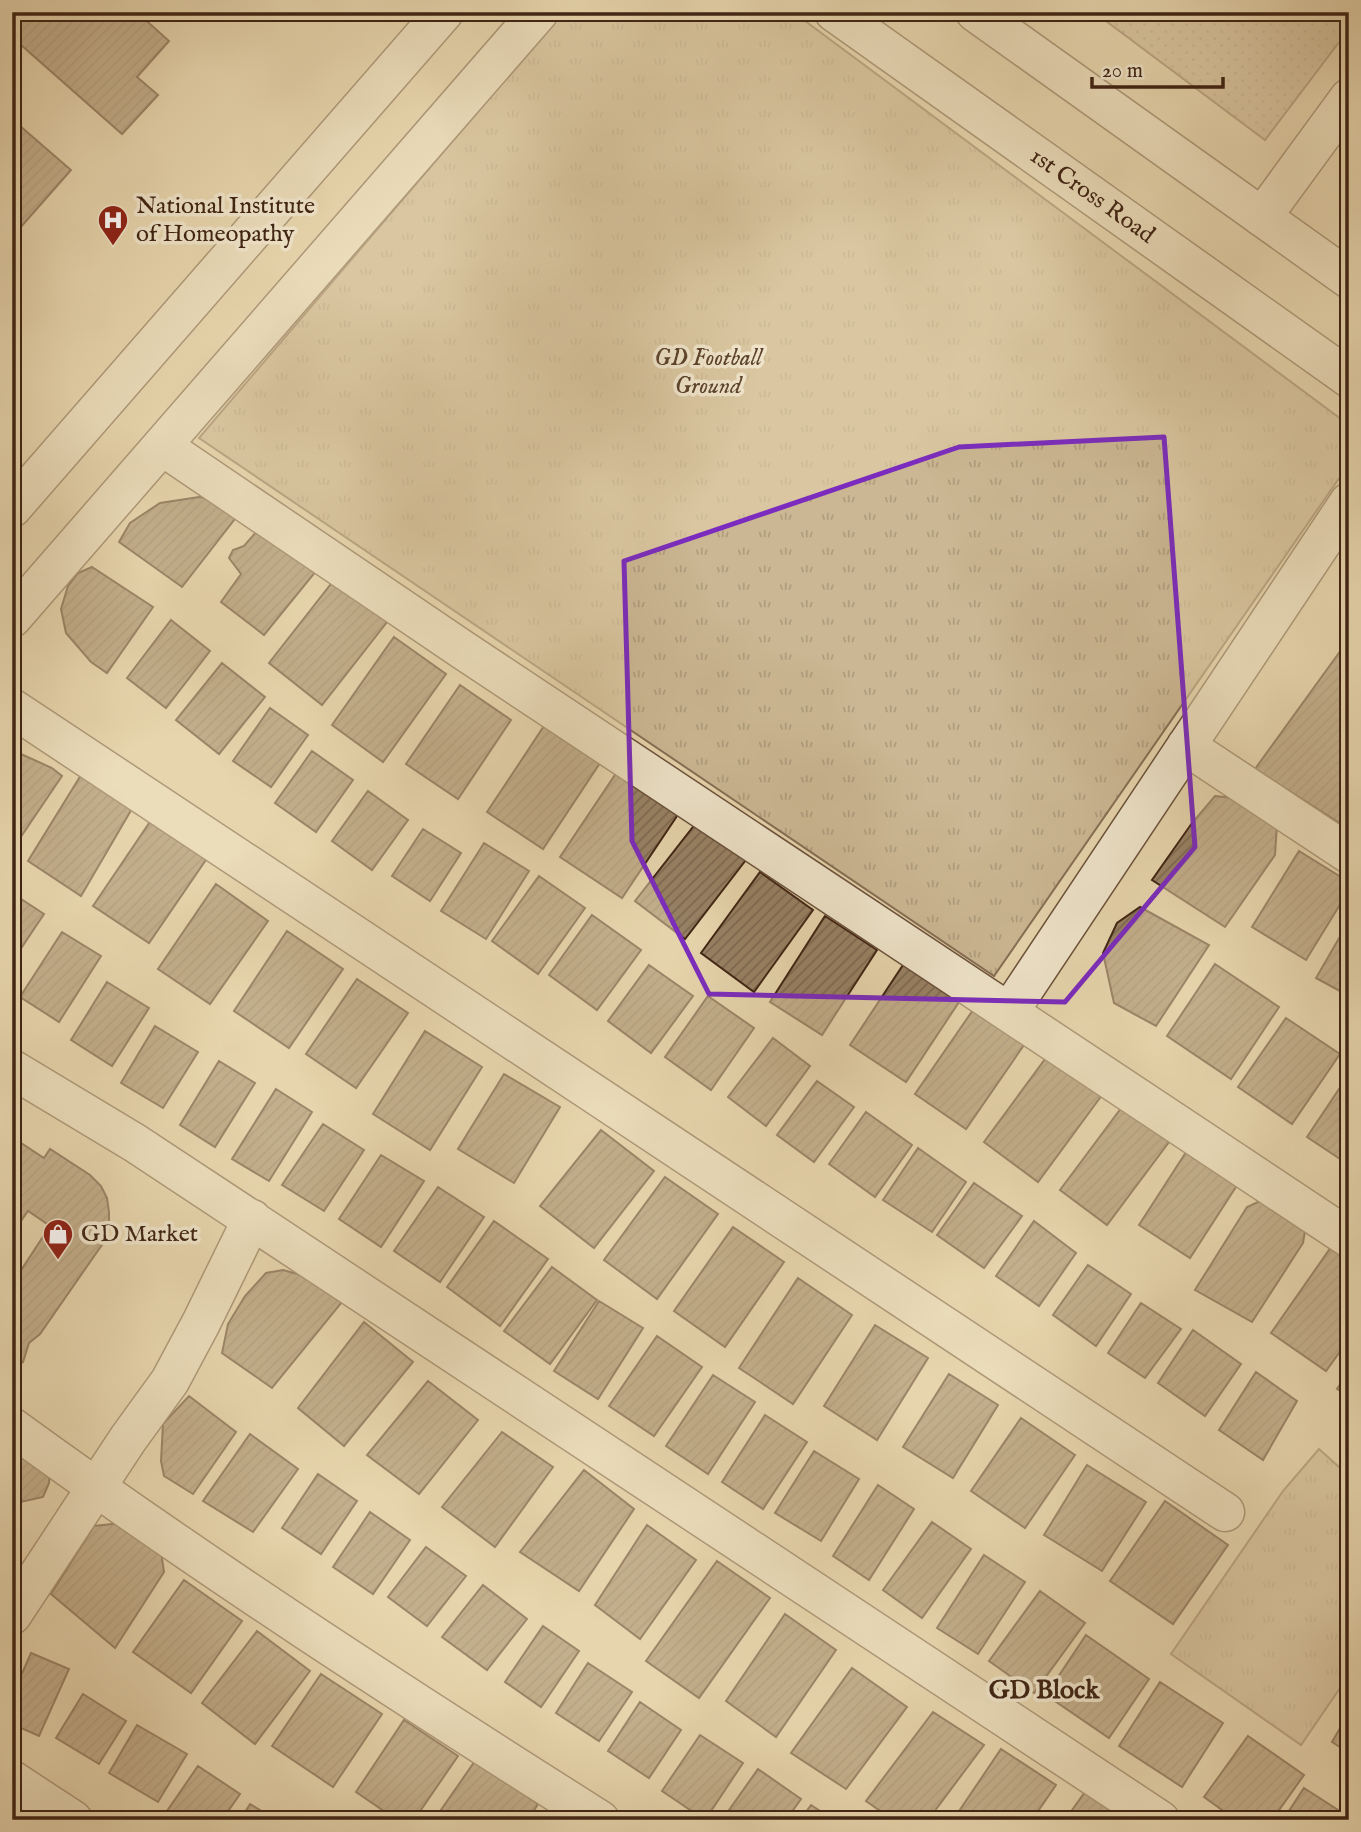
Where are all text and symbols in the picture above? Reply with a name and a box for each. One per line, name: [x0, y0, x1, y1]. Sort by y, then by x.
scale bar: [1092, 46, 1223, 90]
text: 20 m: [1102, 58, 1143, 85]
street label: 1st Cross Road: [1024, 141, 1161, 251]
place label: National Institute of Homeopathy: [136, 191, 315, 250]
hospital icon: National Institute of Homeopathy: [96, 203, 130, 247]
park label: GD Football Ground: [654, 343, 764, 402]
shop icon: GD Market: [41, 1217, 75, 1261]
place label: GD Market: [81, 1219, 198, 1250]
district label: GD Block: [989, 1674, 1100, 1707]

